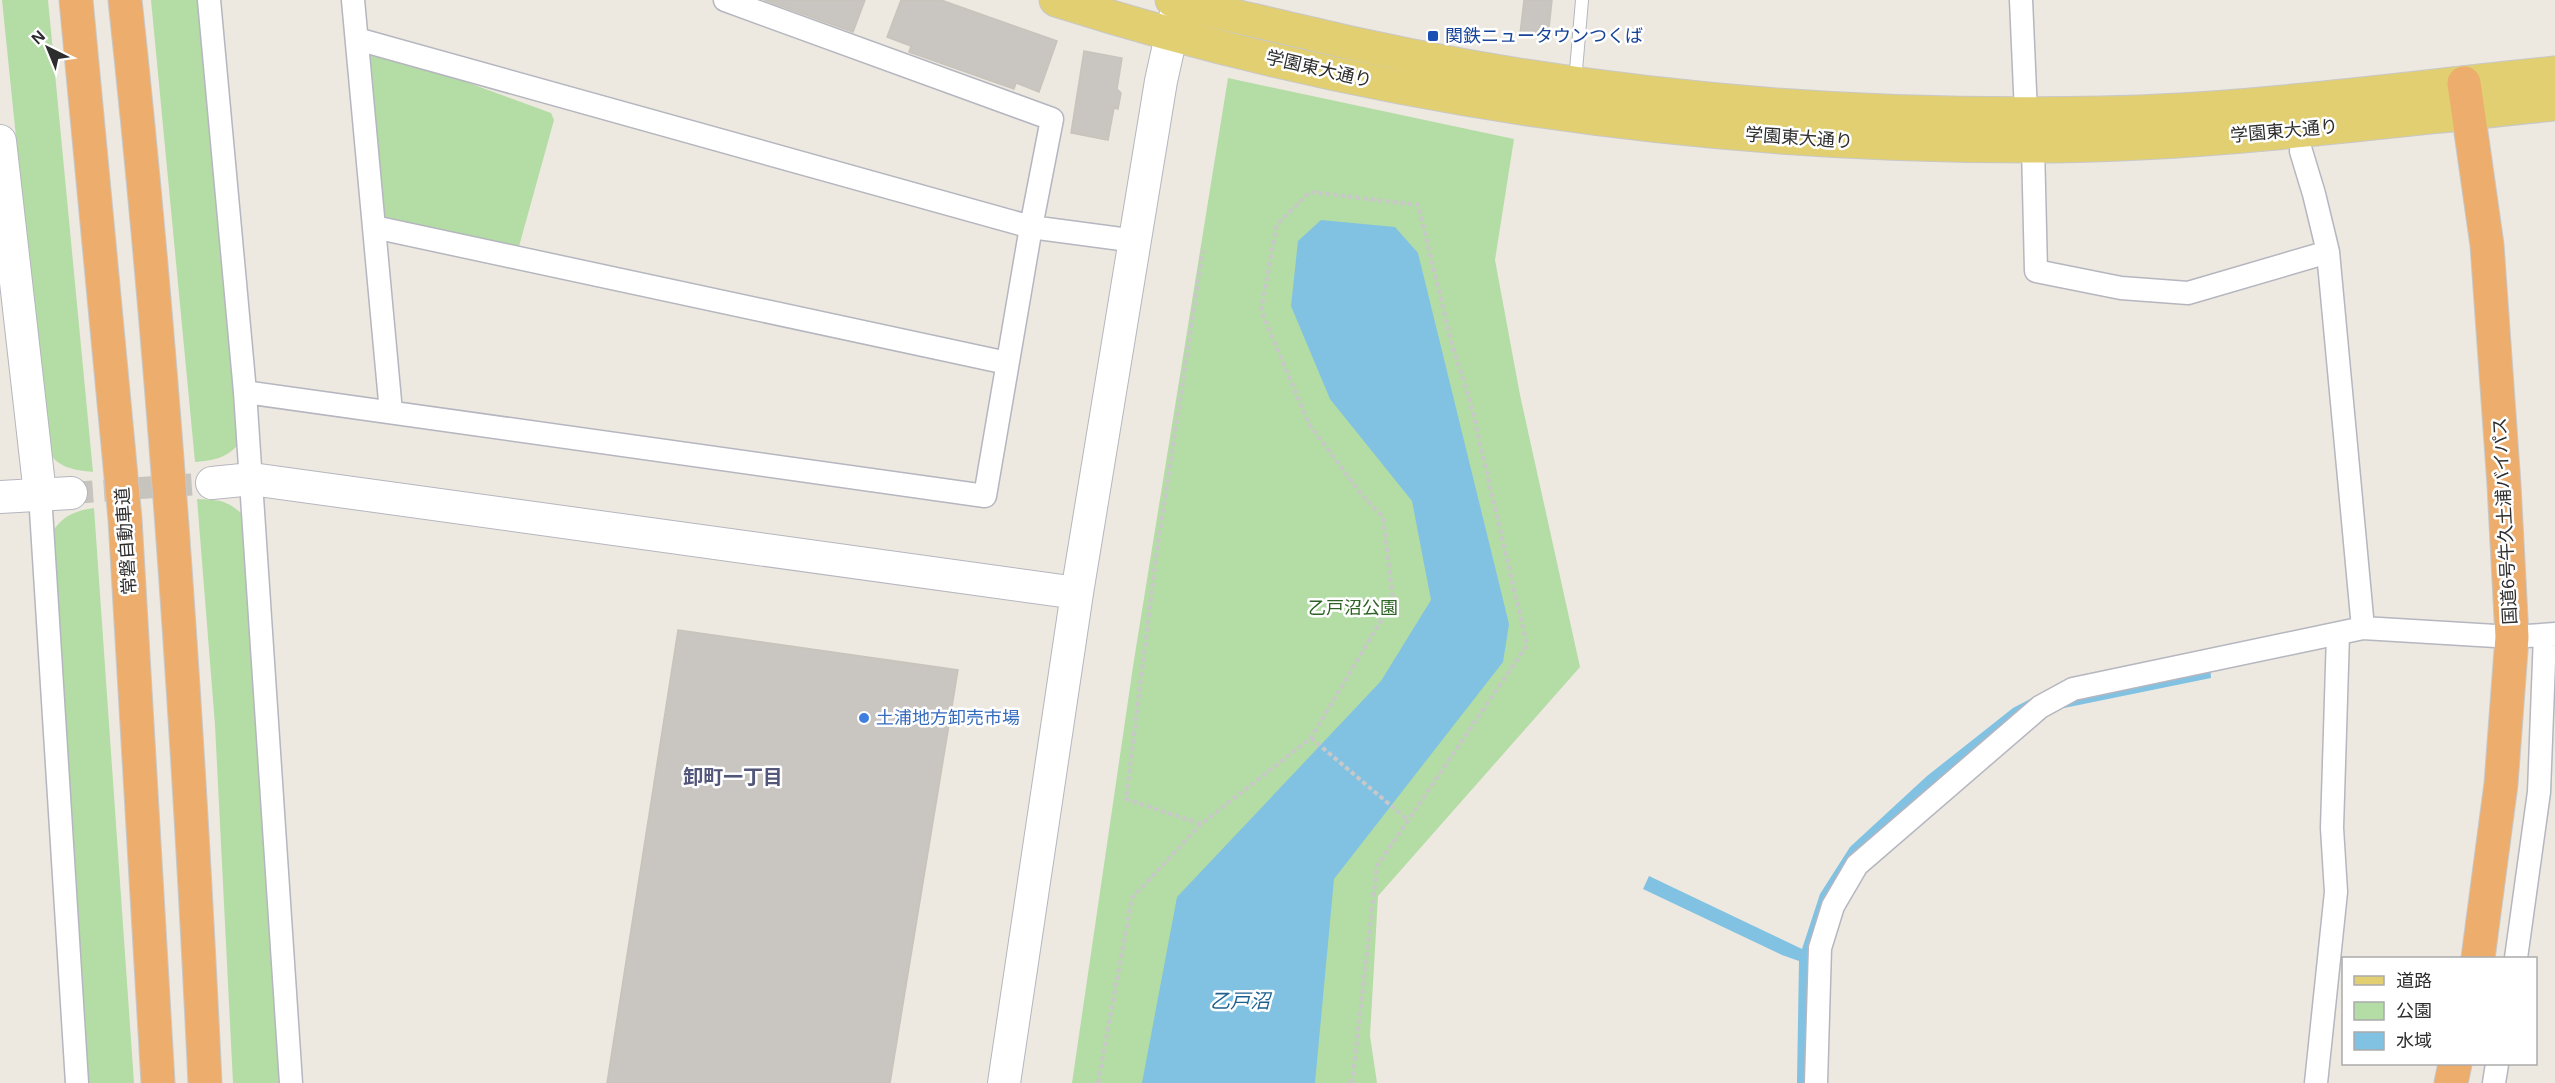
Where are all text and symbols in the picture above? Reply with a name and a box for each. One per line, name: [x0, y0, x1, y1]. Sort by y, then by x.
north arrow: [18, 18, 78, 78]
place label: 関鉄ニュータウンつくば: [1445, 26, 1643, 46]
text: N: [28, 27, 48, 48]
marker: 関鉄ニュータウンつくば: [1426, 29, 1440, 43]
street label: 学園東大通り: [1264, 47, 1374, 91]
street label: 学園東大通り: [2229, 116, 2339, 146]
street label: 学園東大通り: [1744, 124, 1854, 152]
street label: 国道6号牛久土浦バイパス: [2490, 417, 2520, 625]
street label: 常磐自動車道: [112, 486, 140, 596]
park label: 乙戸沼公園: [1308, 598, 1398, 618]
place label: 土浦地方卸売市場: [876, 708, 1020, 728]
marker: 土浦地方卸売市場: [857, 711, 871, 725]
district label: 卸町一丁目: [683, 766, 783, 788]
legend: [2342, 957, 2537, 1065]
text: 道路: [2396, 971, 2432, 991]
water label: 乙戸沼: [1210, 990, 1273, 1012]
text: 公園: [2396, 1001, 2432, 1021]
text: 水域: [2396, 1031, 2432, 1051]

